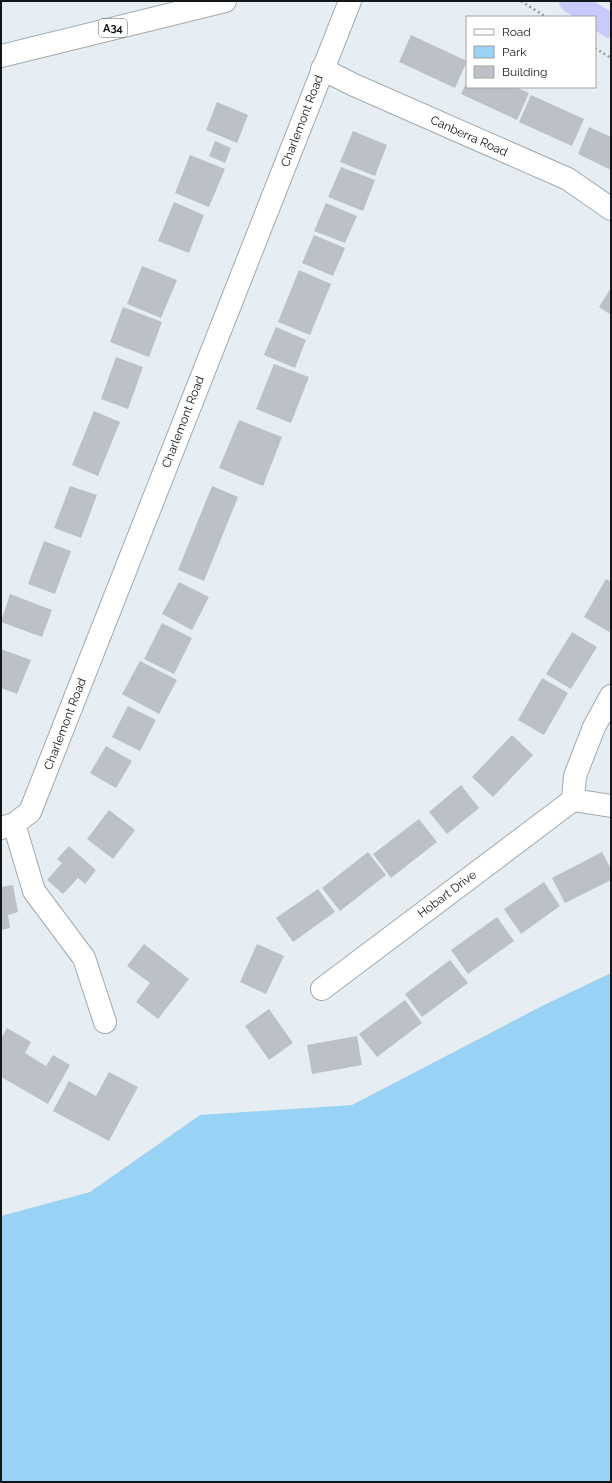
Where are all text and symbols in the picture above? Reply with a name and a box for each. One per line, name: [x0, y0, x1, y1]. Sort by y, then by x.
legend: [466, 16, 596, 88]
road number: A34: [99, 19, 127, 37]
text: Road: [502, 25, 531, 39]
text: Park: [502, 45, 527, 59]
text: Building: [502, 65, 548, 79]
street label: Charlemont Road: [278, 73, 326, 169]
street label: Canberra Road: [428, 113, 510, 159]
street label: Charlemont Road: [159, 374, 207, 470]
street label: Charlemont Road: [41, 676, 89, 772]
street label: Hobart Drive: [415, 867, 479, 921]

